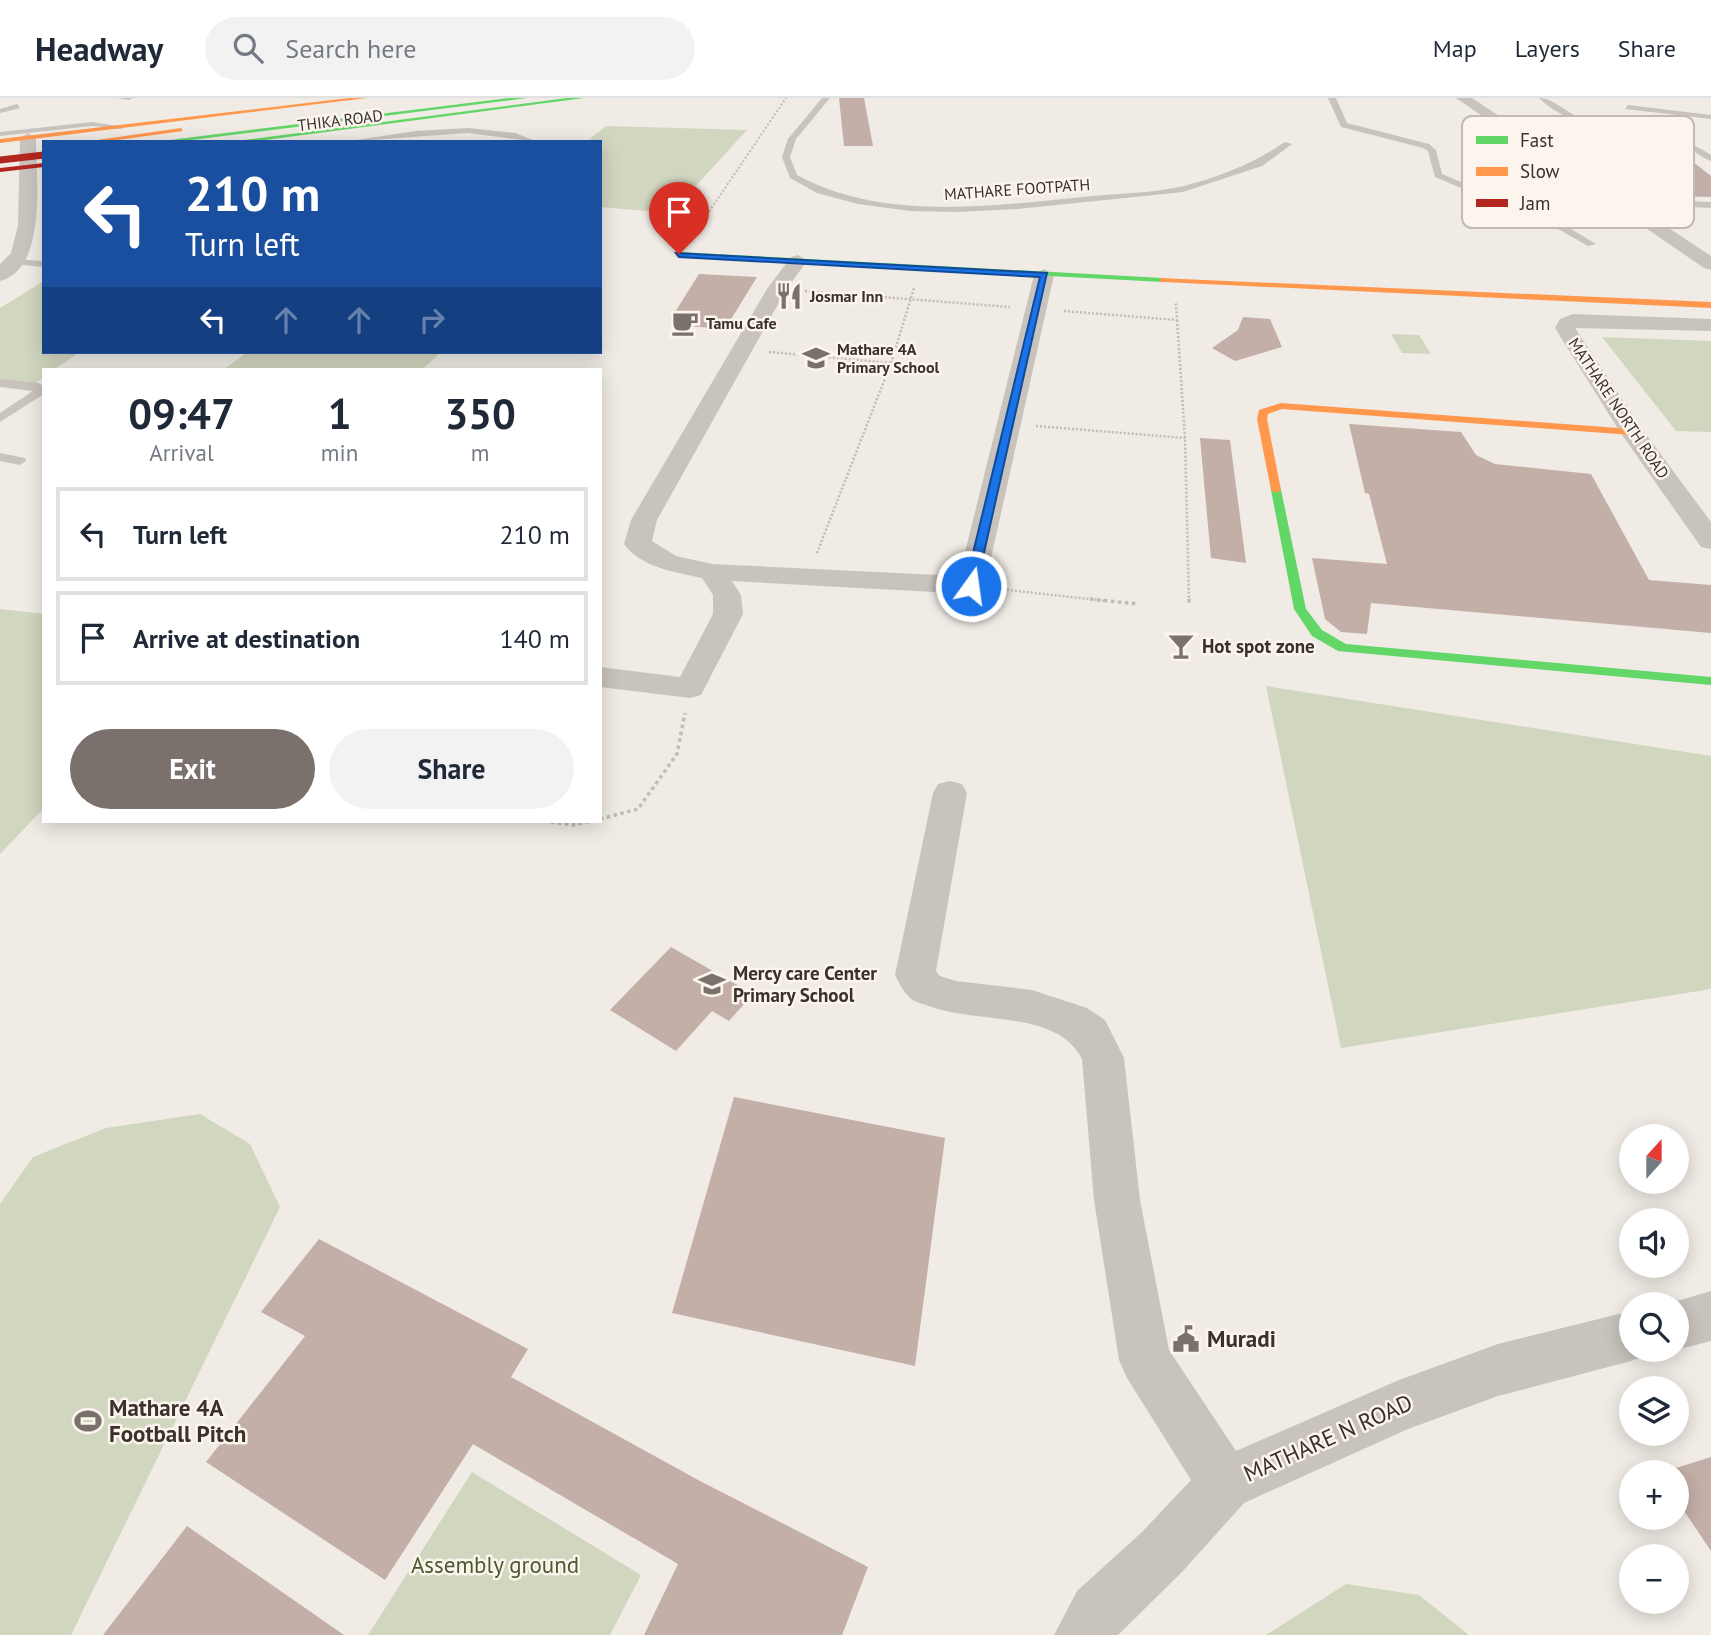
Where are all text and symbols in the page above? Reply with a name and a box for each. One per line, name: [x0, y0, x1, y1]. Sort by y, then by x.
search box: [205, 17, 695, 80]
text: Headway: [35, 27, 163, 70]
icon: search: [229, 29, 267, 67]
text: Search here: [285, 32, 416, 65]
text: Map: [1433, 33, 1477, 64]
text: Layers: [1515, 33, 1580, 64]
text: Share: [1618, 33, 1676, 64]
street label: THIKA ROAD: [296, 105, 384, 135]
legend: [1462, 116, 1694, 228]
text: Fast: [1520, 128, 1554, 152]
text: Slow: [1520, 159, 1560, 183]
text: 210 m: [185, 161, 320, 225]
icon: left: [70, 168, 161, 259]
street label: MATHARE FOOTPATH: [943, 174, 1091, 204]
pin: [649, 182, 709, 254]
text: Jam: [1519, 191, 1550, 215]
icon: arrive: [660, 193, 698, 231]
text: Turn left: [185, 223, 300, 265]
restaurant icon: Josmar Inn: [774, 281, 804, 311]
place label: Josmar Inn: [809, 286, 883, 306]
icon: left: [194, 301, 232, 339]
icon: ahead: [267, 301, 305, 339]
icon: ahead: [340, 301, 378, 339]
icon: right: [413, 301, 451, 339]
cafe icon: Tamu Cafe: [670, 308, 700, 338]
place label: Tamu Cafe: [706, 313, 777, 333]
street label: MATHARE NORTH ROAD: [1564, 334, 1674, 482]
place label: Mathare 4A Primary School: [837, 339, 939, 377]
school or university icon: Mathare 4A Primary School: [801, 343, 831, 373]
text: 09:47: [128, 386, 235, 441]
text: 1: [328, 386, 351, 441]
text: 350: [444, 386, 516, 441]
text: Arrival: [149, 438, 214, 467]
text: min: [321, 438, 358, 467]
text: m: [471, 438, 489, 467]
icon: left: [74, 515, 112, 553]
text: Turn left: [133, 518, 227, 551]
text: 210 m: [499, 518, 570, 551]
position arrow: [934, 549, 1008, 623]
icon: arrive: [74, 619, 112, 657]
text: Arrive at destination: [133, 622, 360, 655]
text: 140 m: [499, 622, 570, 655]
bar icon: Hot spot zone: [1166, 631, 1196, 661]
place label: Hot spot zone: [1202, 634, 1315, 658]
button: Exit: [70, 729, 315, 809]
button: Share: [329, 729, 574, 809]
place label: Mercy care Center Primary School: [733, 961, 877, 1007]
school or university icon: Mercy care Center Primary School: [697, 969, 727, 999]
north arrow: [1619, 1124, 1689, 1194]
map controls: [1619, 1124, 1689, 1614]
button: sound: [1619, 1208, 1689, 1278]
button: search: [1619, 1292, 1689, 1362]
public building icon: Muradi: [1171, 1324, 1201, 1354]
place label: Muradi: [1207, 1324, 1276, 1353]
button: layers: [1619, 1376, 1689, 1446]
street label: MATHARE N ROAD: [1239, 1387, 1417, 1488]
place label: Mathare 4A Football Pitch: [109, 1393, 246, 1448]
sports icon: Mathare 4A Football Pitch: [73, 1406, 103, 1436]
button: +: [1619, 1460, 1689, 1530]
button: −: [1619, 1544, 1689, 1614]
park label: Assembly ground: [411, 1550, 579, 1579]

